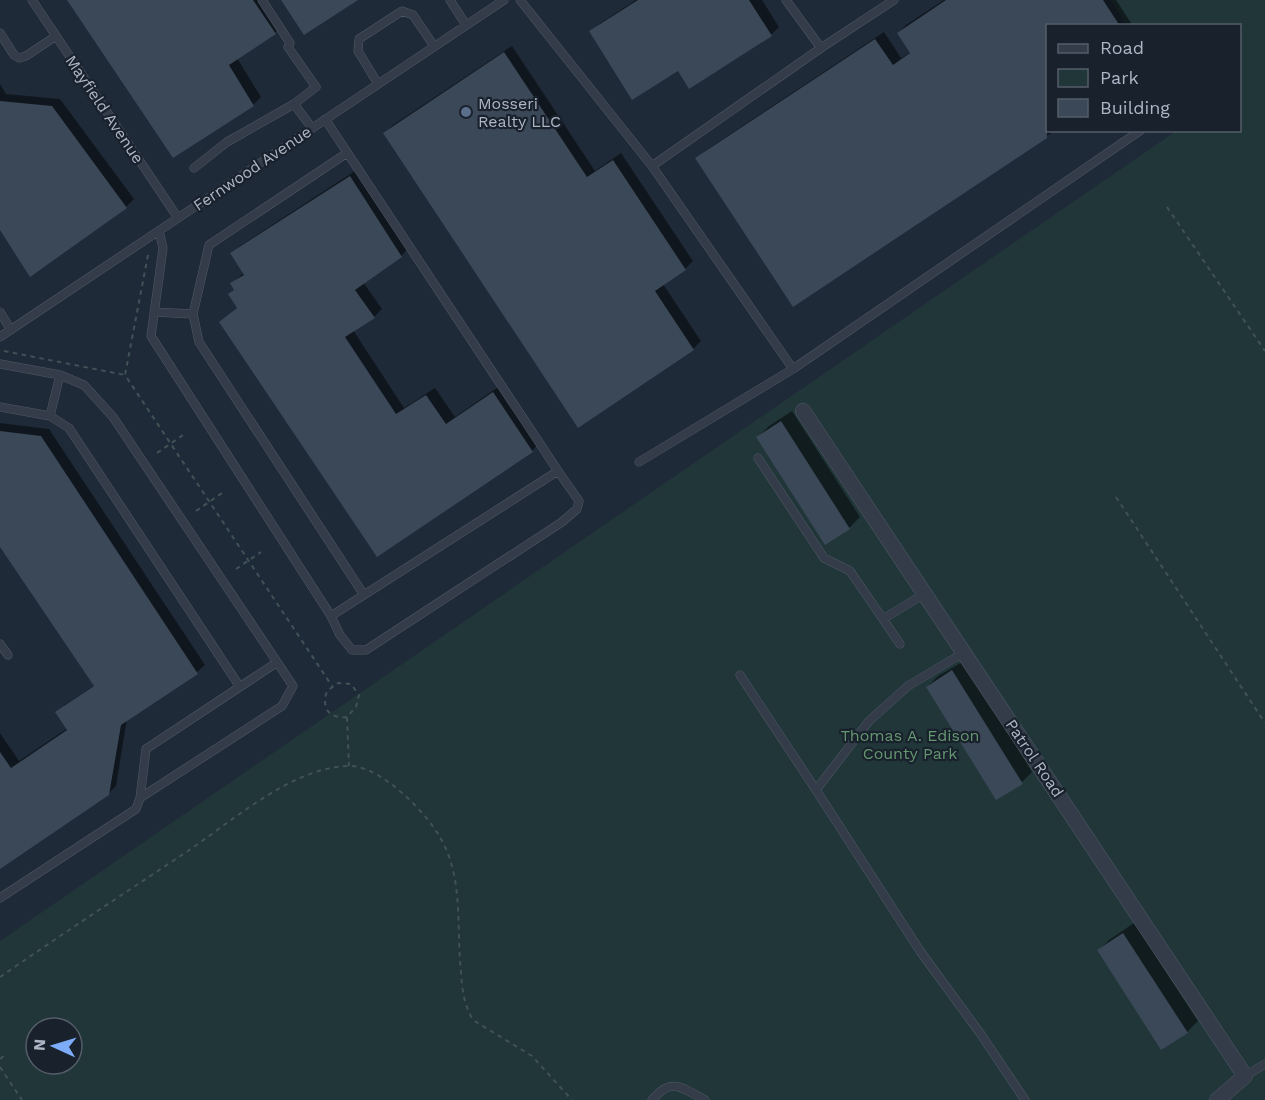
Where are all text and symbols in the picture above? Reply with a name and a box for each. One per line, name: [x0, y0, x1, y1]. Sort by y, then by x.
legend: [1046, 24, 1241, 132]
text: Road: [1100, 37, 1144, 58]
street label: Mayfield Avenue: [61, 52, 148, 167]
text: Park: [1100, 67, 1139, 88]
place label: Mosseri Realty LLC: [478, 94, 561, 131]
text: Building: [1100, 97, 1170, 118]
marker: Mosseri Realty LLC: [459, 105, 473, 119]
street label: Fernwood Avenue: [190, 122, 315, 215]
street label: Patrol Road: [1002, 716, 1068, 801]
park label: Thomas A. Edison County Park: [841, 726, 979, 763]
north arrow: [24, 1016, 84, 1076]
text: N: [30, 1038, 49, 1052]

